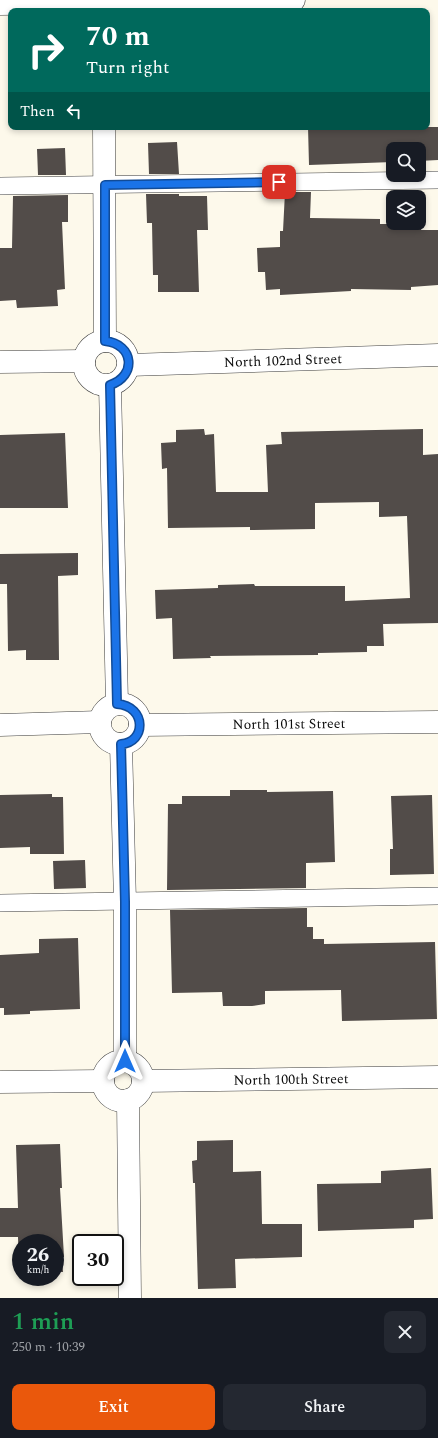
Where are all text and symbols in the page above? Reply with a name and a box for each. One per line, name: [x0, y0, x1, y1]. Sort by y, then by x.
text: 70 m: [86, 15, 150, 58]
icon: right: [20, 24, 72, 76]
text: Turn right: [86, 54, 169, 81]
text: Then: [20, 100, 55, 123]
icon: left: [63, 100, 85, 122]
map controls: [386, 142, 426, 230]
button: search: [386, 142, 426, 182]
pin: [262, 165, 296, 199]
icon: arrive: [268, 171, 290, 193]
button: layers: [386, 190, 426, 230]
street label: North 102nd Street: [224, 348, 342, 373]
street label: North 101st Street: [232, 713, 346, 735]
position arrow: [104, 1040, 146, 1082]
street label: North 100th Street: [233, 1068, 349, 1091]
speed limit sign: 30: [72, 1234, 124, 1286]
text: 26: [27, 1240, 49, 1270]
text: km/h: [27, 1262, 49, 1278]
text: 1 min: [12, 1304, 74, 1340]
button: close: [384, 1311, 426, 1353]
text: 250 m · 10:39: [12, 1337, 85, 1357]
button: Exit: [12, 1384, 215, 1430]
button: Share: [223, 1384, 426, 1430]

